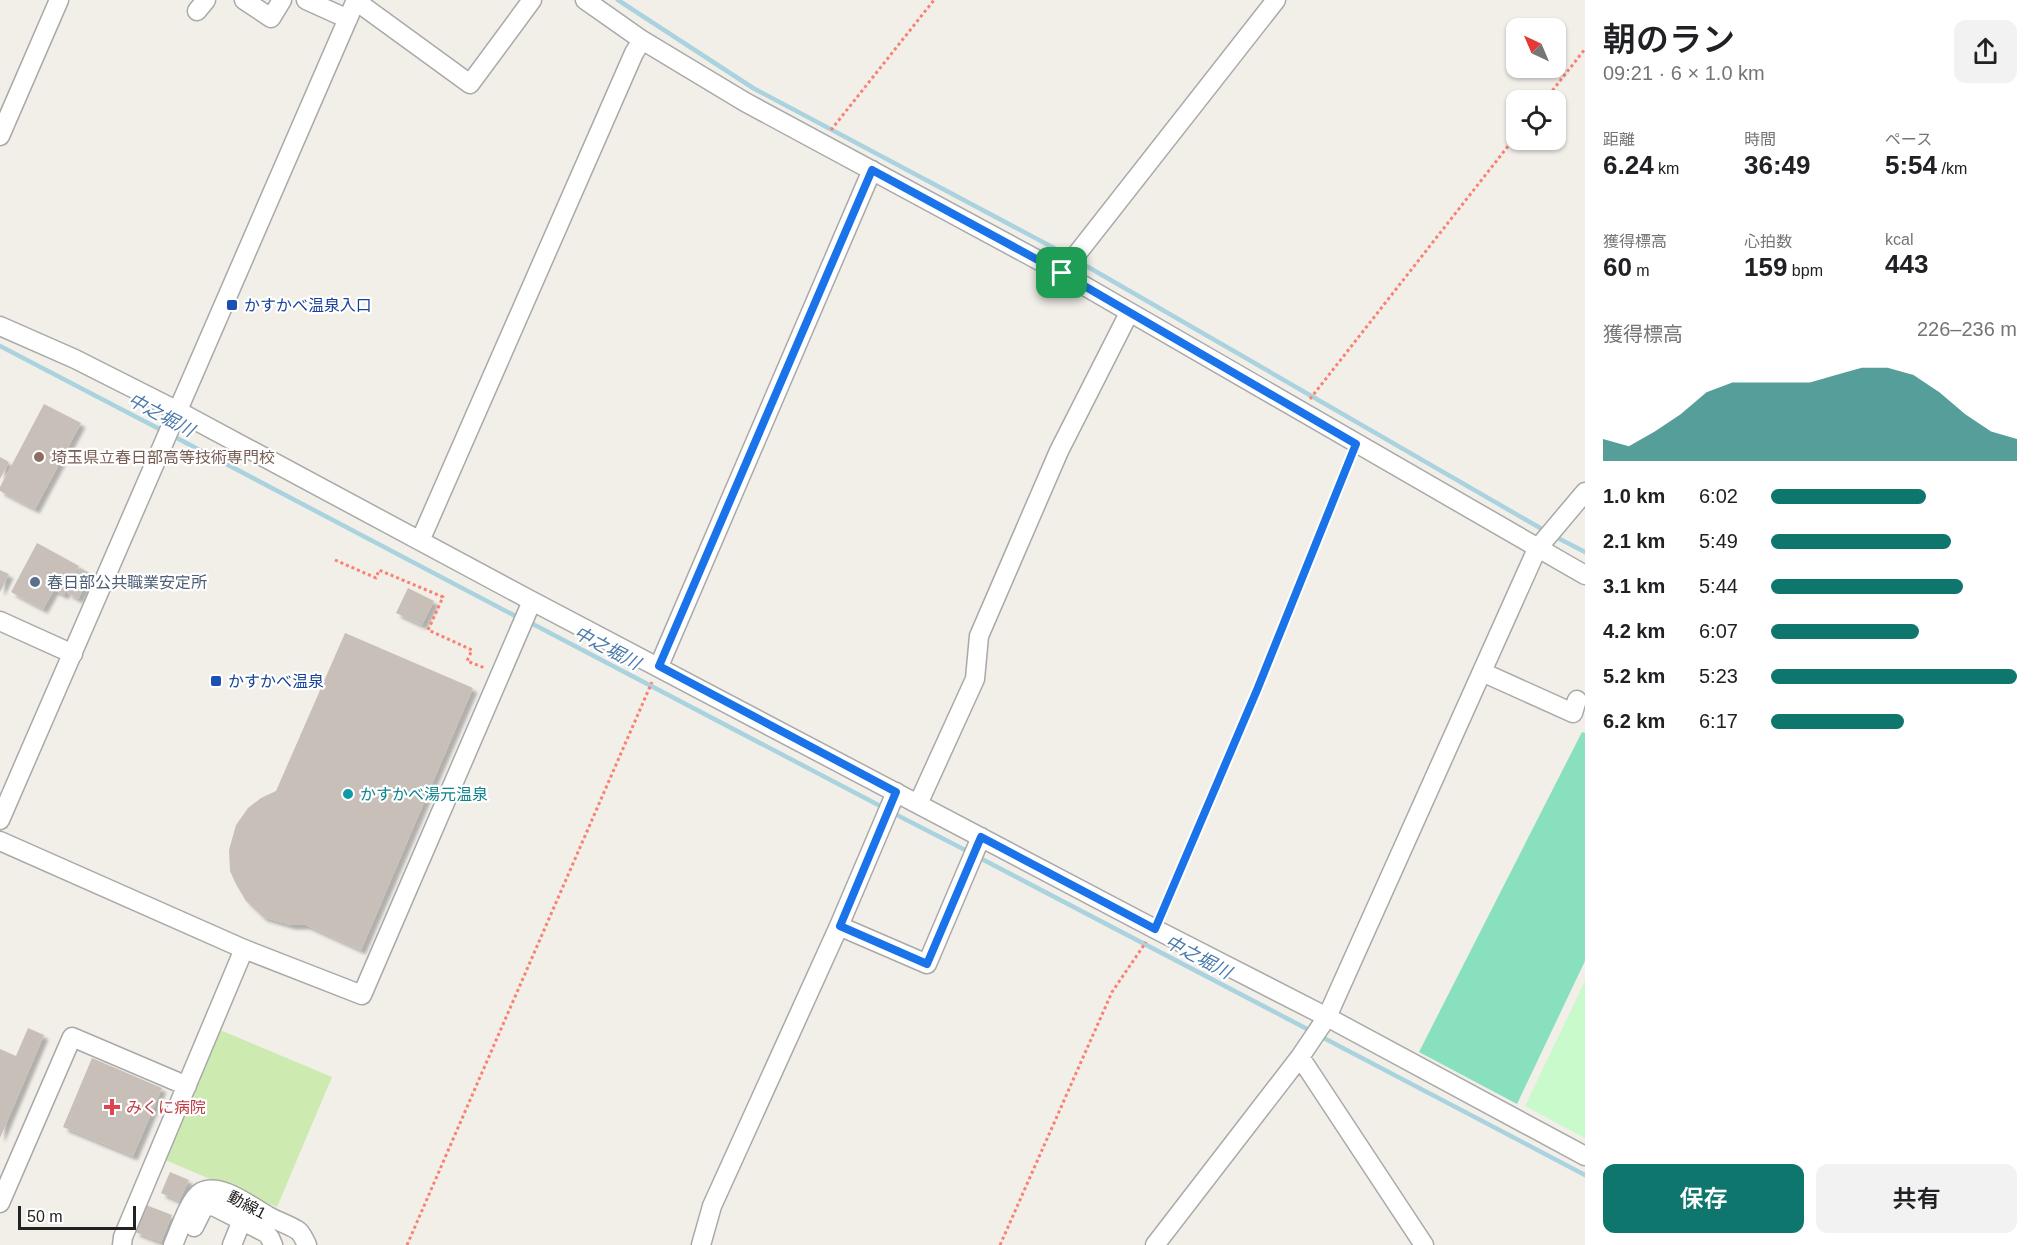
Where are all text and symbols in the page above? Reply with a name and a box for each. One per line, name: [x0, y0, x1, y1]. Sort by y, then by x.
north arrow: [1506, 18, 1566, 78]
map controls: [1506, 18, 1566, 150]
button: share: [1954, 20, 2017, 83]
text: 朝のラン: [1603, 21, 1735, 58]
text: 09:21 · 6 × 1.0 km: [1603, 62, 1765, 84]
button: locate: [1506, 90, 1566, 150]
text: 距離: [1603, 131, 1635, 148]
text: 時間: [1744, 131, 1776, 148]
text: ペース: [1885, 131, 1932, 148]
text: 6.24: [1603, 150, 1654, 180]
text: 36:49: [1744, 150, 1811, 180]
text: 5:54: [1885, 150, 1937, 180]
text: km: [1654, 160, 1679, 177]
text: /km: [1937, 160, 1967, 177]
text: kcal: [1885, 231, 1913, 248]
text: 獲得標高: [1603, 233, 1667, 250]
text: 心拍数: [1744, 233, 1792, 250]
pin: [1036, 247, 1087, 298]
text: 443: [1885, 249, 1928, 279]
text: 60: [1603, 252, 1632, 282]
text: 159: [1744, 252, 1787, 282]
icon: arrive: [1045, 256, 1078, 289]
text: m: [1632, 262, 1650, 279]
text: bpm: [1787, 262, 1823, 279]
place label: かすかべ温泉入口: [244, 297, 372, 314]
marker: かすかべ温泉入口: [225, 298, 239, 312]
text: 226–236 m: [1917, 318, 2017, 340]
text: 獲得標高: [1603, 323, 1683, 345]
water label: 中之堀川: [125, 389, 199, 442]
place label: 埼玉県立春日部高等技術専門校: [51, 449, 275, 466]
marker: 埼玉県立春日部高等技術専門校: [32, 450, 46, 464]
text: 1.0 km: [1603, 485, 1665, 507]
text: 6:02: [1699, 485, 1738, 507]
text: 2.1 km: [1603, 530, 1665, 552]
text: 5:49: [1699, 530, 1738, 552]
place label: 春日部公共職業安定所: [47, 574, 207, 591]
marker: 春日部公共職業安定所: [28, 575, 42, 589]
text: 3.1 km: [1603, 575, 1665, 597]
text: 5:44: [1699, 575, 1738, 597]
text: 4.2 km: [1603, 620, 1665, 642]
text: 6:07: [1699, 620, 1738, 642]
water label: 中之堀川: [571, 622, 645, 675]
text: 5.2 km: [1603, 665, 1665, 687]
text: 5:23: [1699, 665, 1738, 687]
place label: かすかべ温泉: [228, 673, 324, 690]
marker: かすかべ温泉: [209, 674, 223, 688]
text: 6.2 km: [1603, 710, 1665, 732]
text: 6:17: [1699, 710, 1738, 732]
place label: かすかべ湯元温泉: [360, 786, 488, 803]
marker: かすかべ湯元温泉: [341, 787, 355, 801]
water label: 中之堀川: [1162, 931, 1236, 984]
marker: みくに病院: [103, 1098, 121, 1116]
place label: みくに病院: [126, 1099, 206, 1116]
button: 保存: [1603, 1164, 1804, 1233]
button: 共有: [1816, 1164, 2017, 1233]
street label: 動線1: [225, 1188, 269, 1222]
scale bar: [18, 1203, 136, 1230]
text: 50 m: [27, 1208, 63, 1225]

